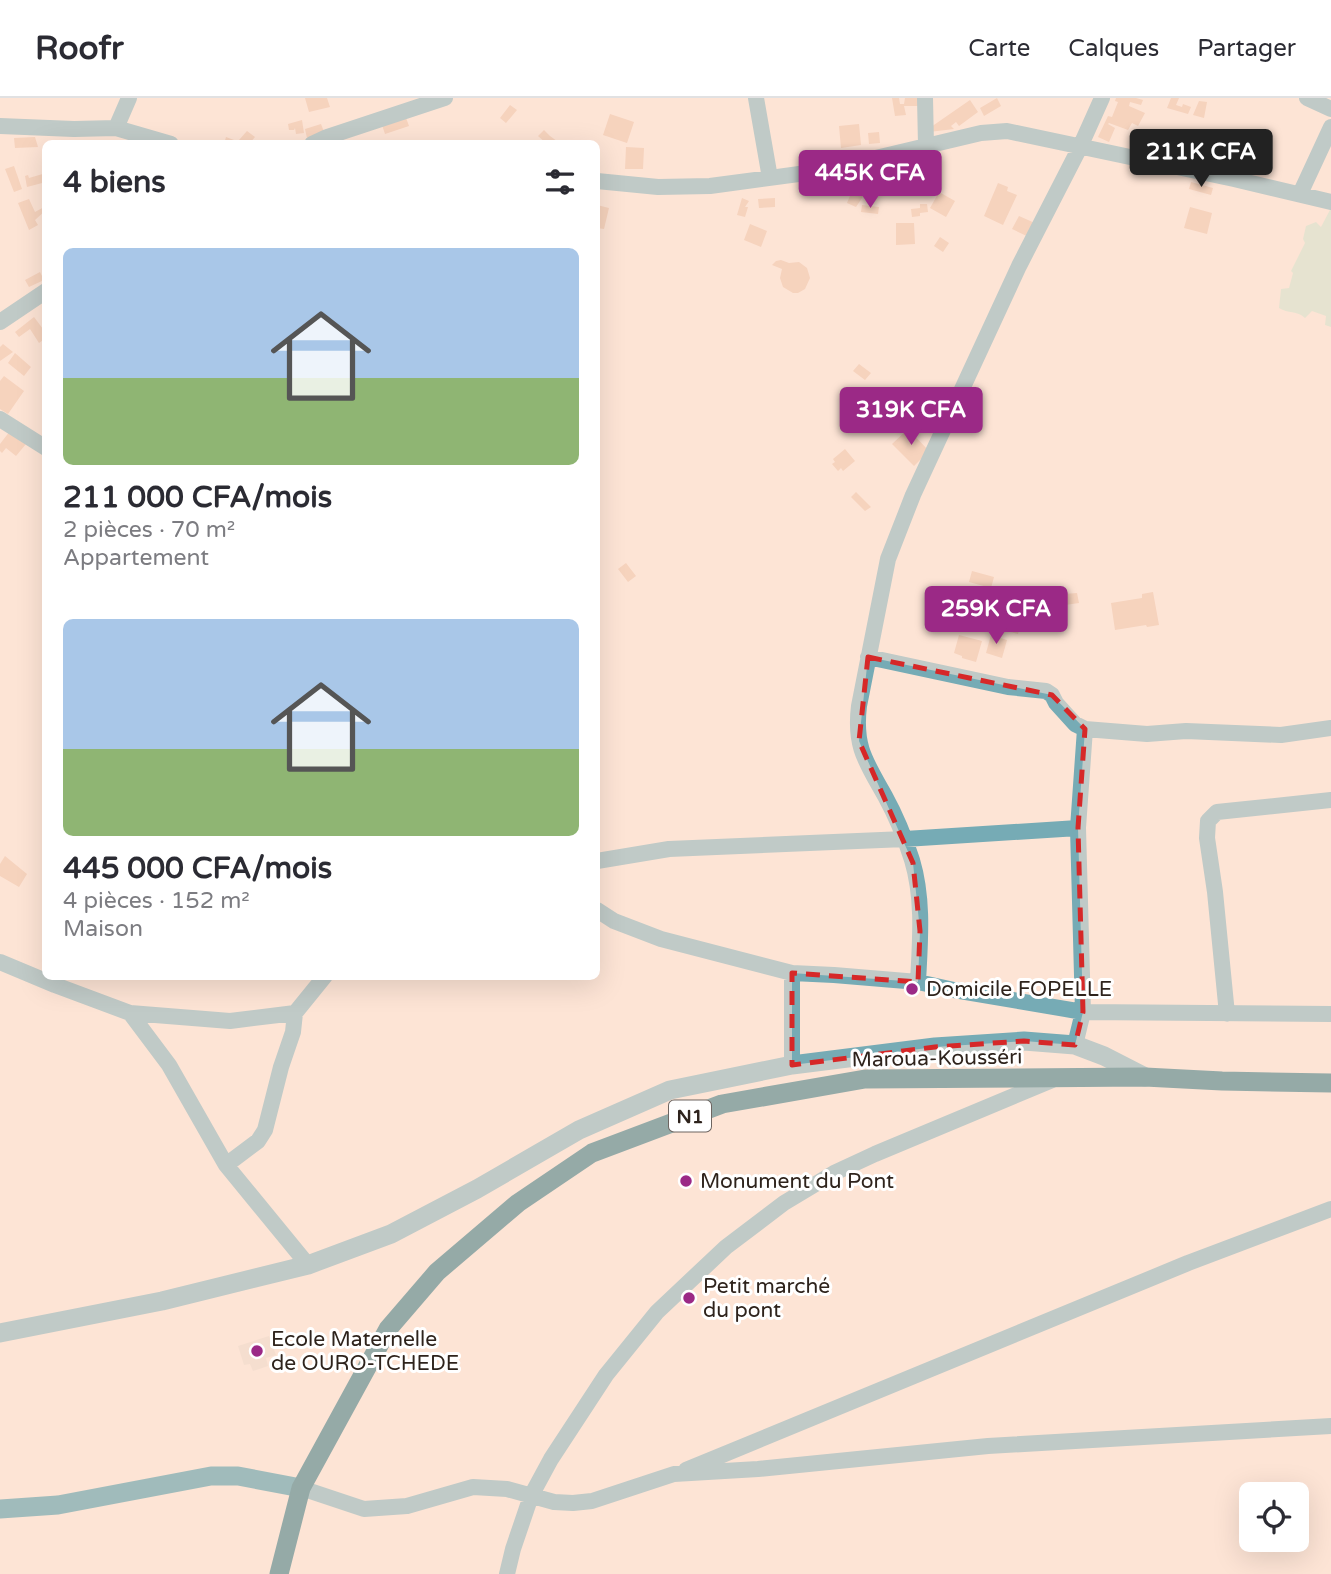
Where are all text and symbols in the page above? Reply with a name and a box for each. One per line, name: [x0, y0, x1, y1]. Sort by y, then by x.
text: Roofr: [35, 29, 124, 68]
text: Carte: [968, 34, 1030, 63]
text: Calques: [1068, 34, 1159, 63]
text: Partager: [1197, 34, 1296, 63]
pin: 211K CFA: [1129, 130, 1273, 189]
text: 211K CFA: [1146, 138, 1256, 166]
pin: 445K CFA: [798, 150, 942, 210]
text: 445K CFA: [815, 159, 925, 187]
icon: filters: [541, 163, 579, 201]
text: 4 biens: [63, 164, 166, 201]
icon: home: [258, 293, 384, 419]
pin: 319K CFA: [839, 388, 983, 447]
text: 319K CFA: [856, 396, 966, 424]
text: 211 000 CFA/mois: [63, 479, 332, 516]
text: 2 pièces · 70 m²: [63, 516, 235, 544]
text: Appartement: [63, 544, 209, 572]
pin: 259K CFA: [924, 587, 1068, 646]
text: 259K CFA: [941, 595, 1051, 623]
icon: home: [258, 664, 384, 790]
text: 445 000 CFA/mois: [63, 850, 332, 887]
text: 4 pièces · 152 m²: [63, 887, 250, 915]
text: Maison: [63, 915, 143, 943]
place label: Domicile FOPELLE: [926, 977, 1112, 1002]
marker: Domicile FOPELLE: [904, 981, 920, 997]
street label: Maroua-Kousséri: [851, 1045, 1023, 1072]
road number: N1: [669, 1100, 711, 1132]
place label: Monument du Pont: [700, 1169, 894, 1194]
marker: Monument du Pont: [678, 1173, 694, 1189]
place label: Petit marché du pont: [703, 1274, 830, 1323]
marker: Petit marché du pont: [681, 1290, 697, 1306]
place label: Ecole Maternelle de OURO-TCHEDE: [271, 1327, 459, 1376]
marker: Ecole Maternelle de OURO-TCHEDE: [249, 1343, 265, 1359]
map controls: [1239, 1482, 1309, 1552]
button: locate: [1239, 1482, 1309, 1552]

